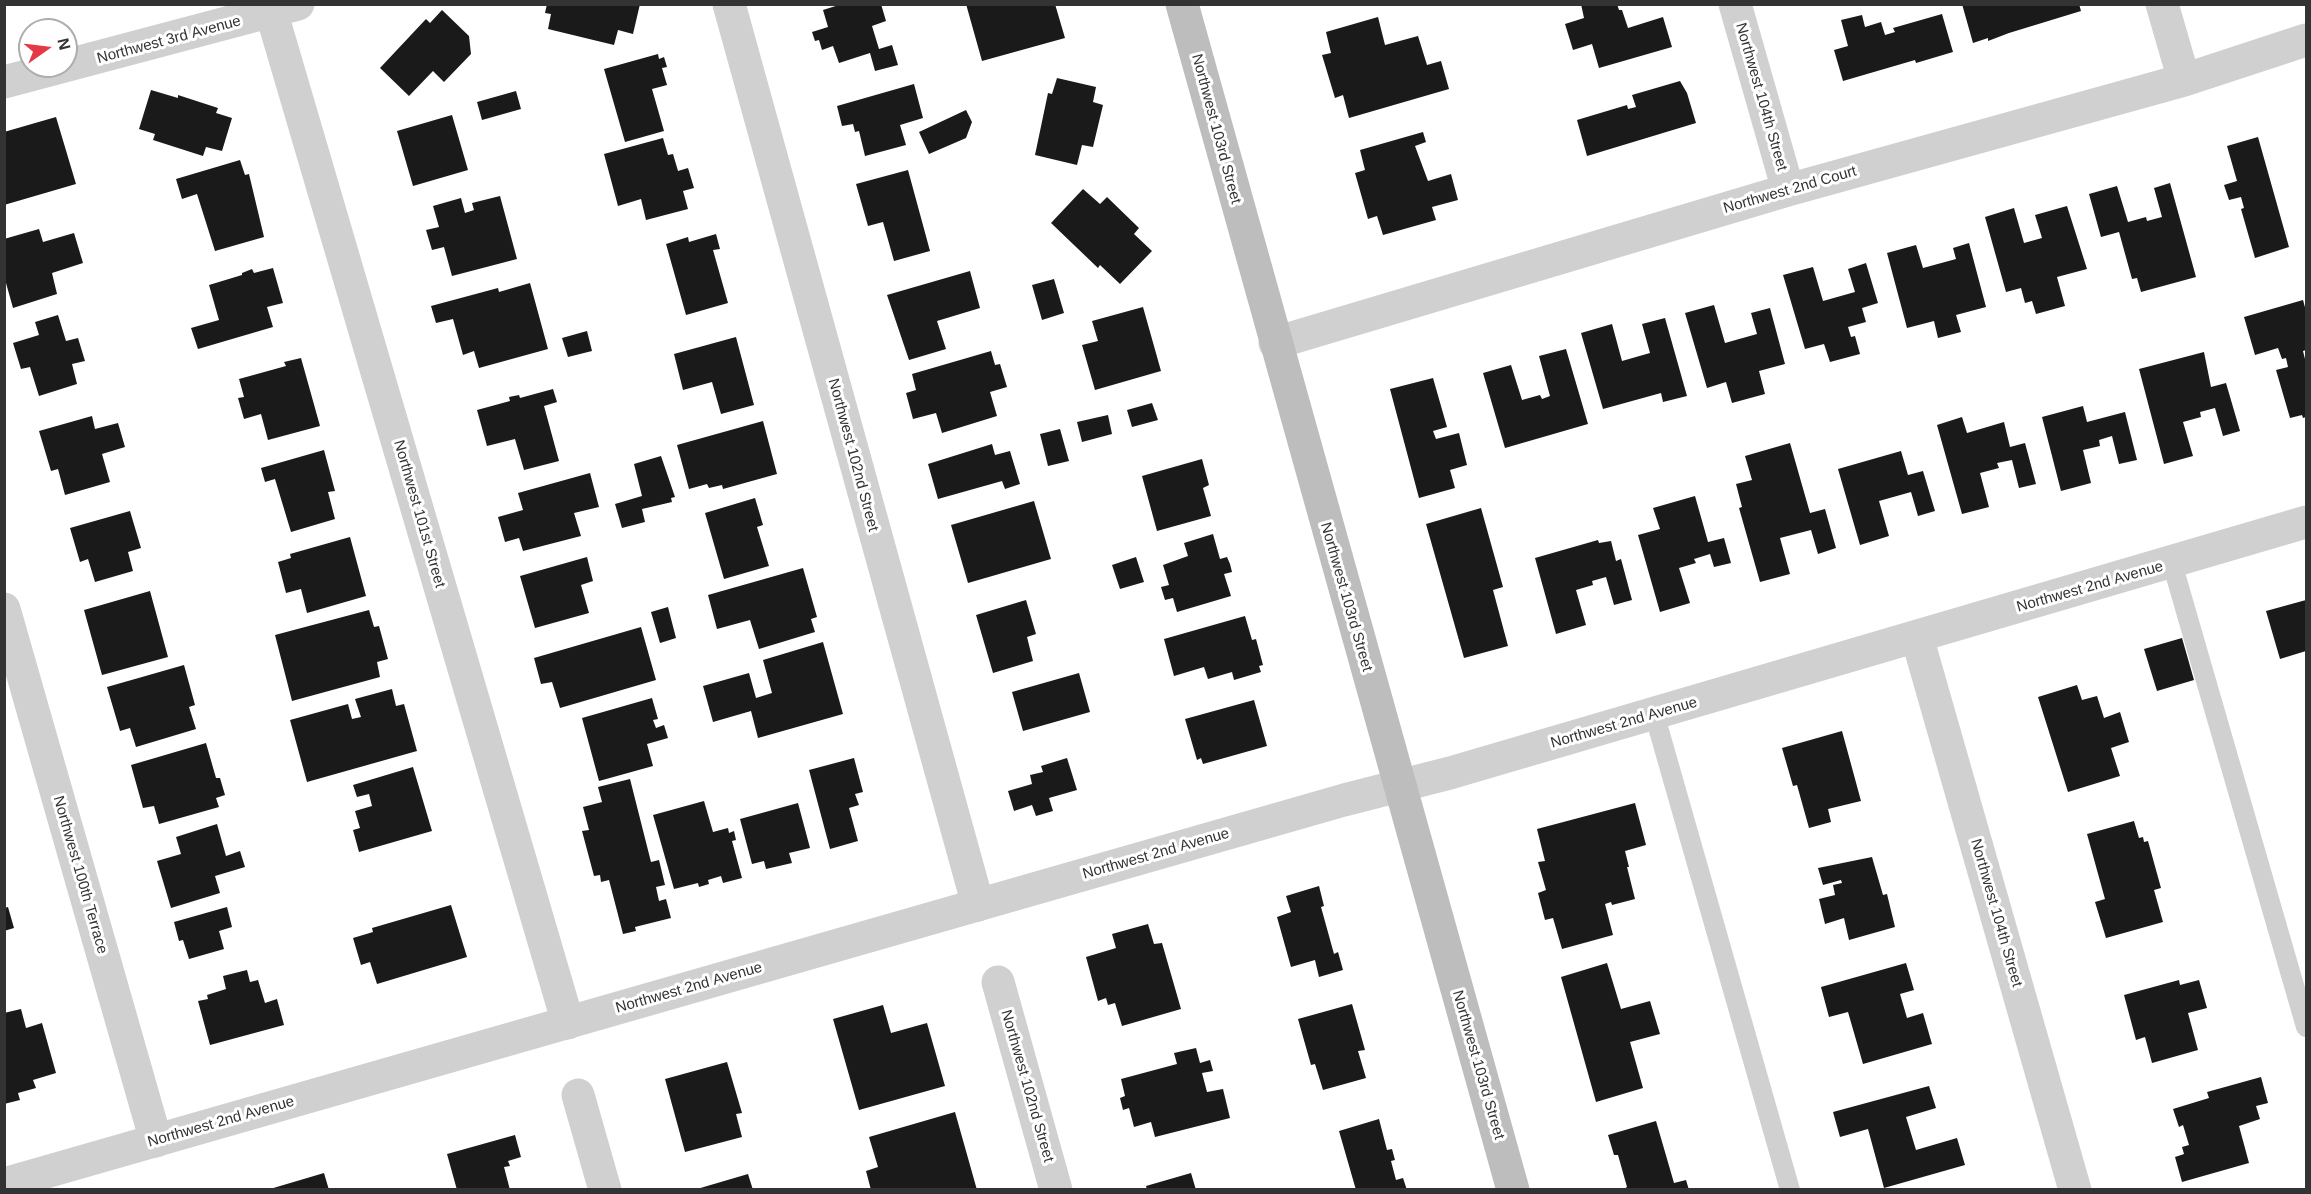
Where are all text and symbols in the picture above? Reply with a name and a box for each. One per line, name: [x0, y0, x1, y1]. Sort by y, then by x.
street label: Northwest 3rd Avenue: [95, 12, 243, 68]
north arrow: [18, 18, 78, 78]
street label: Northwest 104th Street: [1731, 21, 1791, 173]
text: N: [54, 36, 74, 52]
street label: Northwest 103rd Street: [1187, 52, 1245, 206]
street label: Northwest 2nd Court: [1721, 162, 1859, 218]
street label: Northwest 102nd Street: [824, 377, 882, 533]
street label: Northwest 101st Street: [389, 438, 449, 590]
street label: Northwest 103rd Street: [1316, 520, 1376, 674]
street label: Northwest 2nd Avenue: [2015, 557, 2165, 617]
street label: Northwest 2nd Avenue: [1549, 693, 1699, 753]
street label: Northwest 100th Terrace: [49, 794, 111, 956]
street label: Northwest 2nd Avenue: [1081, 824, 1231, 884]
street label: Northwest 104th Street: [1966, 837, 2026, 989]
street label: Northwest 2nd Avenue: [614, 958, 764, 1018]
street label: Northwest 103rd Street: [1448, 988, 1508, 1142]
street label: Northwest 102nd Street: [997, 1008, 1057, 1164]
street label: Northwest 2nd Avenue: [146, 1092, 296, 1152]

